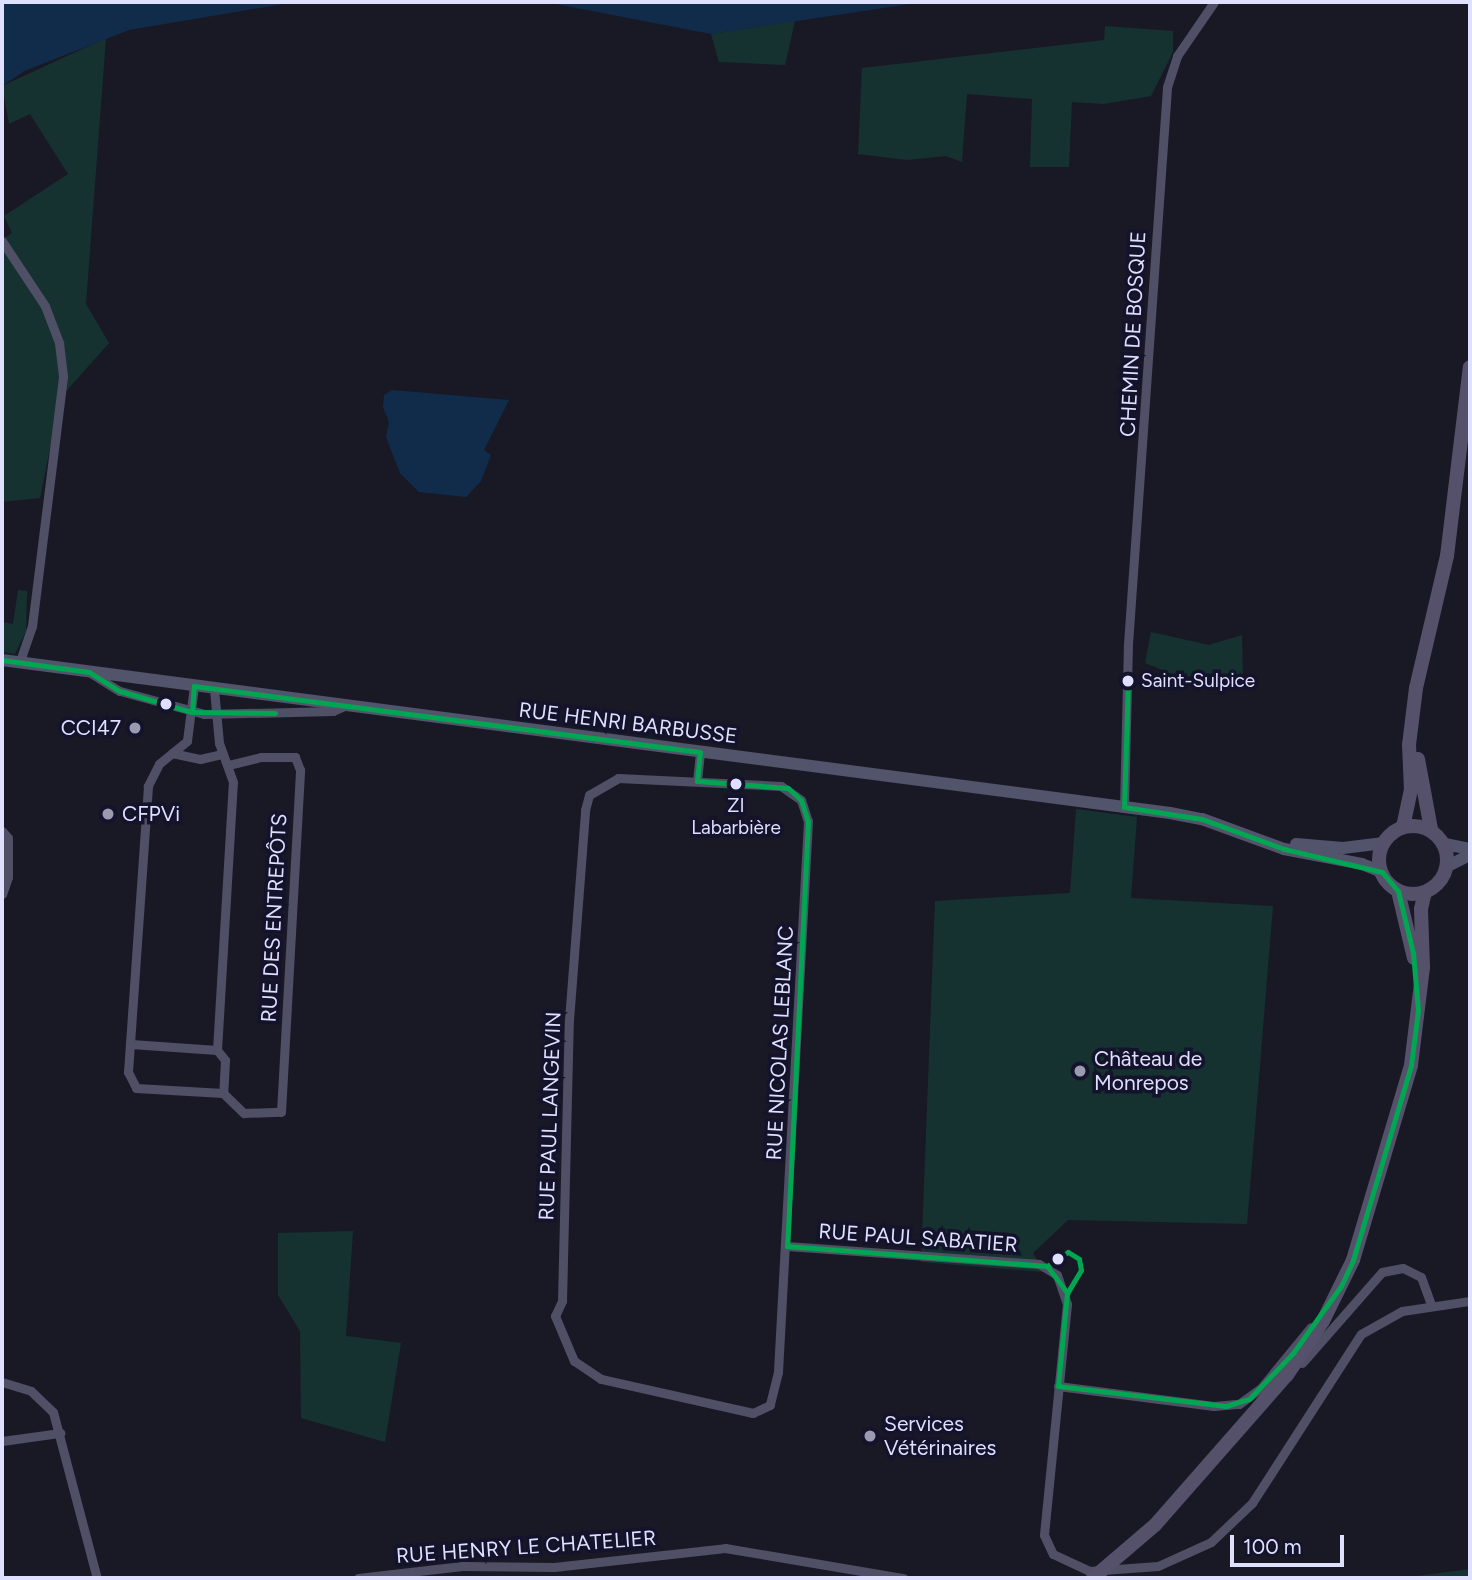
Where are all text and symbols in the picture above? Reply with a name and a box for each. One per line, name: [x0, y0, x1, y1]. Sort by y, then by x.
street label: CHEMIN DE BOSQUE: [1115, 230, 1151, 438]
place label: Saint-Sulpice: [1141, 670, 1255, 692]
marker: Saint-Sulpice: [1121, 674, 1135, 688]
unlabelled marker: [159, 697, 173, 711]
street label: RUE HENRI BARBUSSE: [517, 697, 739, 749]
place label: CCI47: [61, 715, 121, 741]
marker: CCI47: [127, 720, 143, 736]
marker: ZI Labarbière: [729, 777, 743, 791]
place label: ZI Labarbière: [691, 795, 781, 839]
place label: CFPVi: [122, 801, 180, 827]
marker: CFPVi: [100, 806, 116, 822]
street label: RUE DES ENTREPÔTS: [256, 813, 292, 1023]
street label: RUE NICOLAS LEBLANC: [761, 925, 799, 1161]
street label: RUE PAUL LANGEVIN: [534, 1011, 566, 1221]
place label: Château de Monrepos: [1094, 1046, 1202, 1096]
marker: Château de Monrepos: [1072, 1063, 1088, 1079]
street label: RUE PAUL SABATIER: [818, 1218, 1018, 1258]
unlabelled marker: [1051, 1252, 1065, 1266]
place label: Services Vétérinaires: [884, 1411, 996, 1461]
marker: Services Vétérinaires: [862, 1428, 878, 1444]
scale bar: [1234, 1520, 1348, 1564]
street label: RUE HENRY LE CHATELIER: [395, 1525, 657, 1569]
text: 100 m: [1243, 1534, 1302, 1559]

